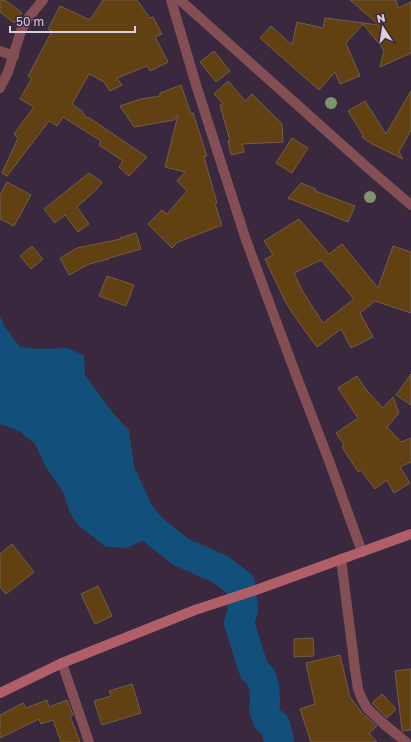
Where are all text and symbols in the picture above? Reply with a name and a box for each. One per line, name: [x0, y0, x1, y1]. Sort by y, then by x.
scale bar: [10, 8, 135, 34]
north arrow: [363, 8, 403, 48]
text: N: [375, 11, 386, 25]
text: 50 m: [16, 14, 44, 29]

